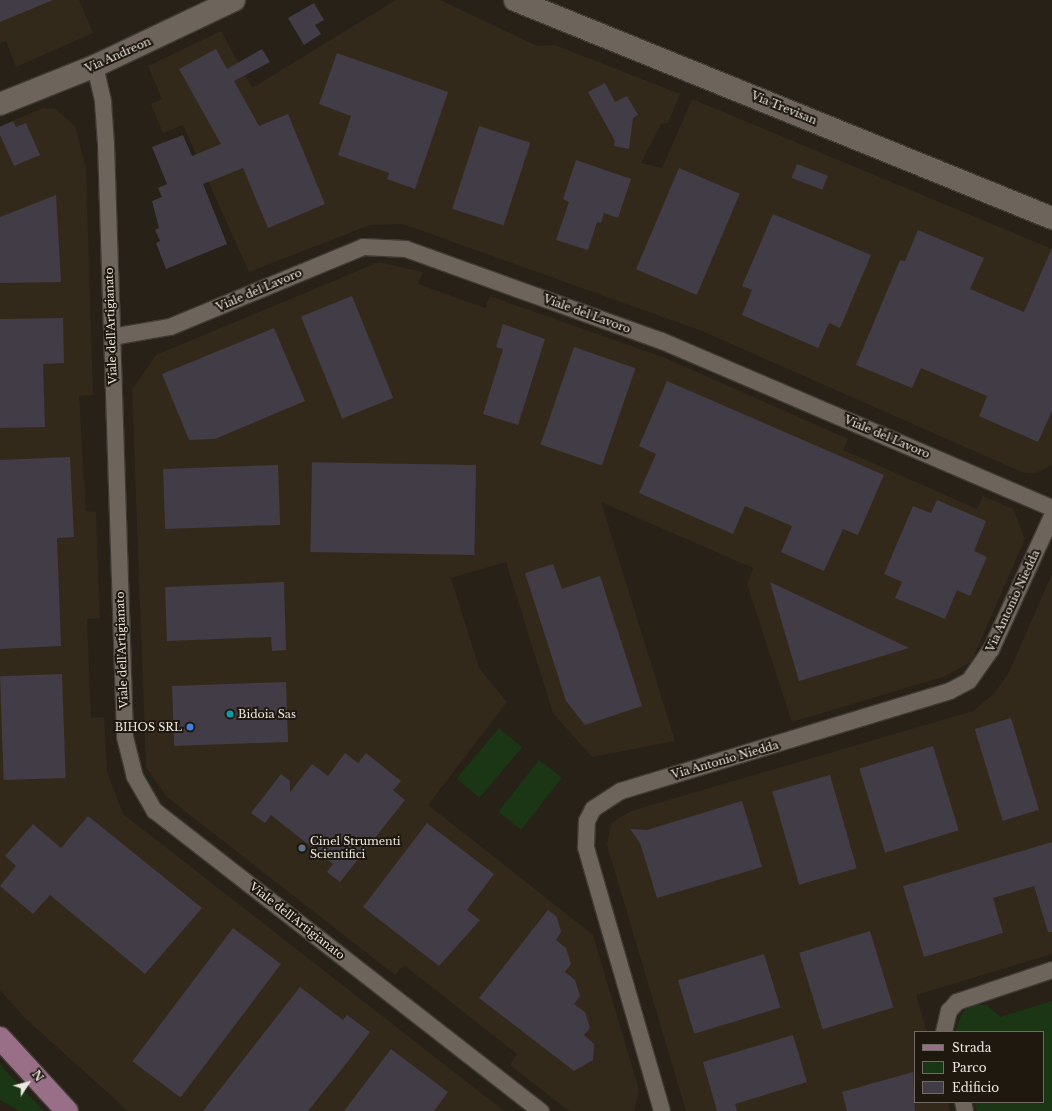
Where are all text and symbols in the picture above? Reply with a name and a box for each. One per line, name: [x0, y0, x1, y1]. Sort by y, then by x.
street label: Via Andreon: [83, 34, 153, 76]
street label: Via Trevisan: [749, 89, 819, 127]
street label: Viale del Lavoro: [214, 266, 304, 314]
street label: Viale dell'Artigianato: [102, 267, 120, 385]
street label: Viale del Lavoro: [542, 292, 632, 336]
street label: Viale del Lavoro: [842, 413, 932, 461]
street label: Via Antonio Niedda: [983, 548, 1043, 654]
street label: Viale dell'Artigianato: [113, 591, 131, 709]
place label: Bidoia Sas: [238, 707, 296, 721]
marker: Bidoia Sas: [225, 709, 235, 719]
place label: BIHOS SRL: [115, 720, 182, 734]
marker: BIHOS SRL: [185, 722, 195, 732]
street label: Via Antonio Niedda: [670, 738, 780, 782]
place label: Cinel Strumenti Scientifici: [310, 835, 401, 861]
marker: Cinel Strumenti Scientifici: [297, 843, 307, 853]
street label: Viale dell'Artigianato: [247, 880, 347, 962]
legend: [914, 1031, 1044, 1103]
text: Strada: [952, 1040, 991, 1055]
text: Parco: [952, 1060, 987, 1075]
north arrow: [8, 1063, 48, 1103]
text: N: [29, 1068, 46, 1084]
text: Edificio: [952, 1080, 999, 1095]

